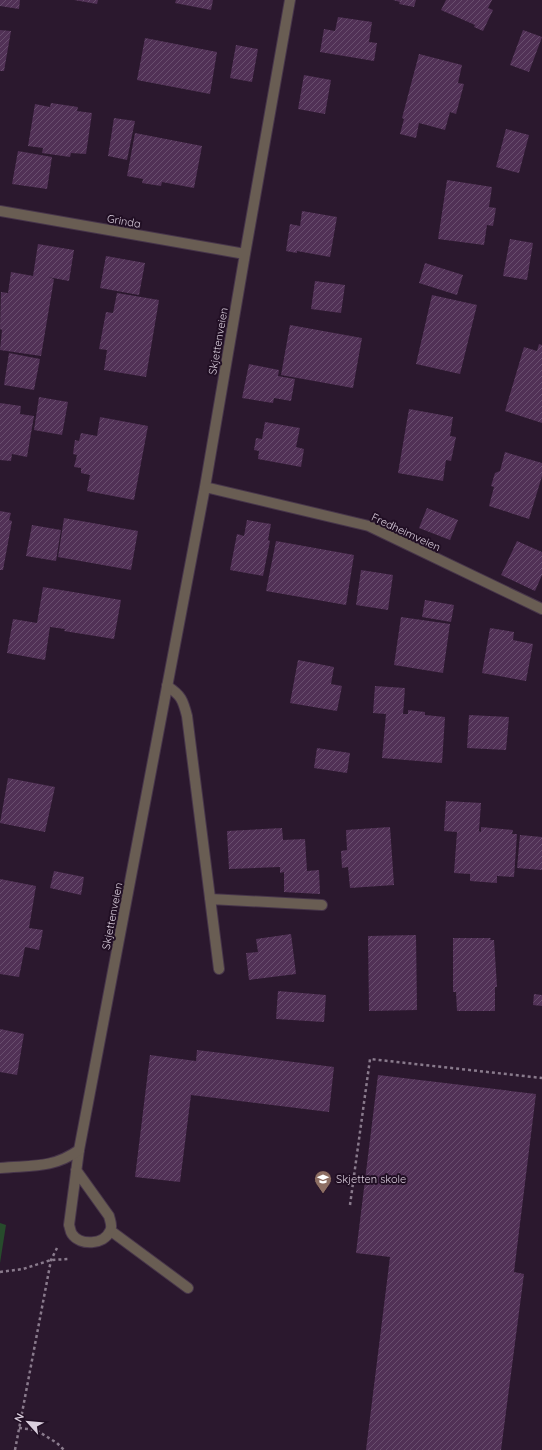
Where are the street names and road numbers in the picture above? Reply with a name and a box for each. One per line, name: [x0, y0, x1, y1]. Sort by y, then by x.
street label: Grinda: [106, 211, 142, 231]
street label: Skjettenveien: [205, 306, 231, 376]
street label: Fredheimveien: [369, 510, 443, 554]
street label: Skjettenveien: [99, 881, 125, 951]

